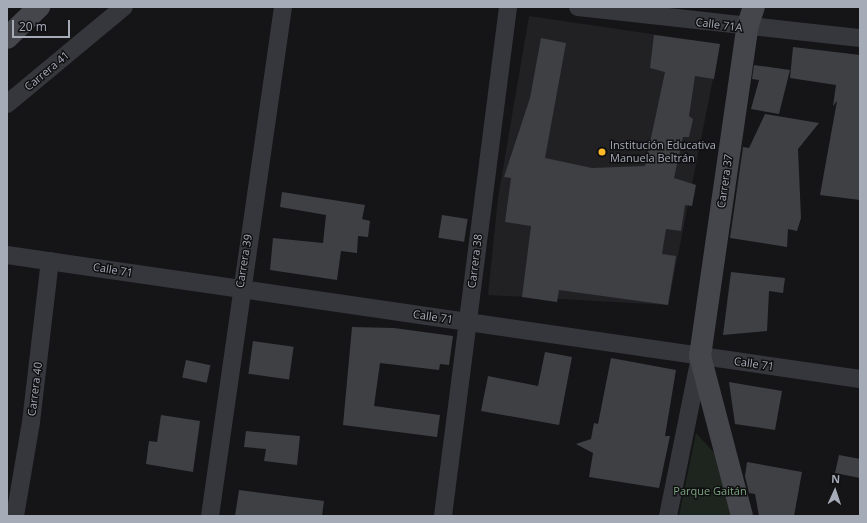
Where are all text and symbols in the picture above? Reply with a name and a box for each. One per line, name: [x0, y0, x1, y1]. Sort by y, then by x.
scale bar: [14, 12, 72, 38]
street label: Calle 71A: [695, 16, 743, 34]
text: 20 m: [19, 18, 47, 35]
street label: Carrera 41: [22, 49, 72, 93]
place label: Institución Educativa Manuela Beltrán: [610, 139, 716, 165]
marker: Institución Educativa Manuela Beltrán: [597, 147, 607, 157]
street label: Carrera 37: [715, 153, 735, 209]
street label: Carrera 39: [233, 233, 255, 289]
street label: Carrera 38: [465, 233, 485, 289]
street label: Calle 71: [92, 260, 134, 280]
street label: Calle 71: [412, 308, 454, 326]
street label: Calle 71: [733, 355, 775, 373]
street label: Carrera 40: [25, 361, 45, 417]
north arrow: [815, 471, 855, 511]
text: N: [831, 471, 841, 486]
park label: Parque Gaitán: [673, 484, 747, 498]

